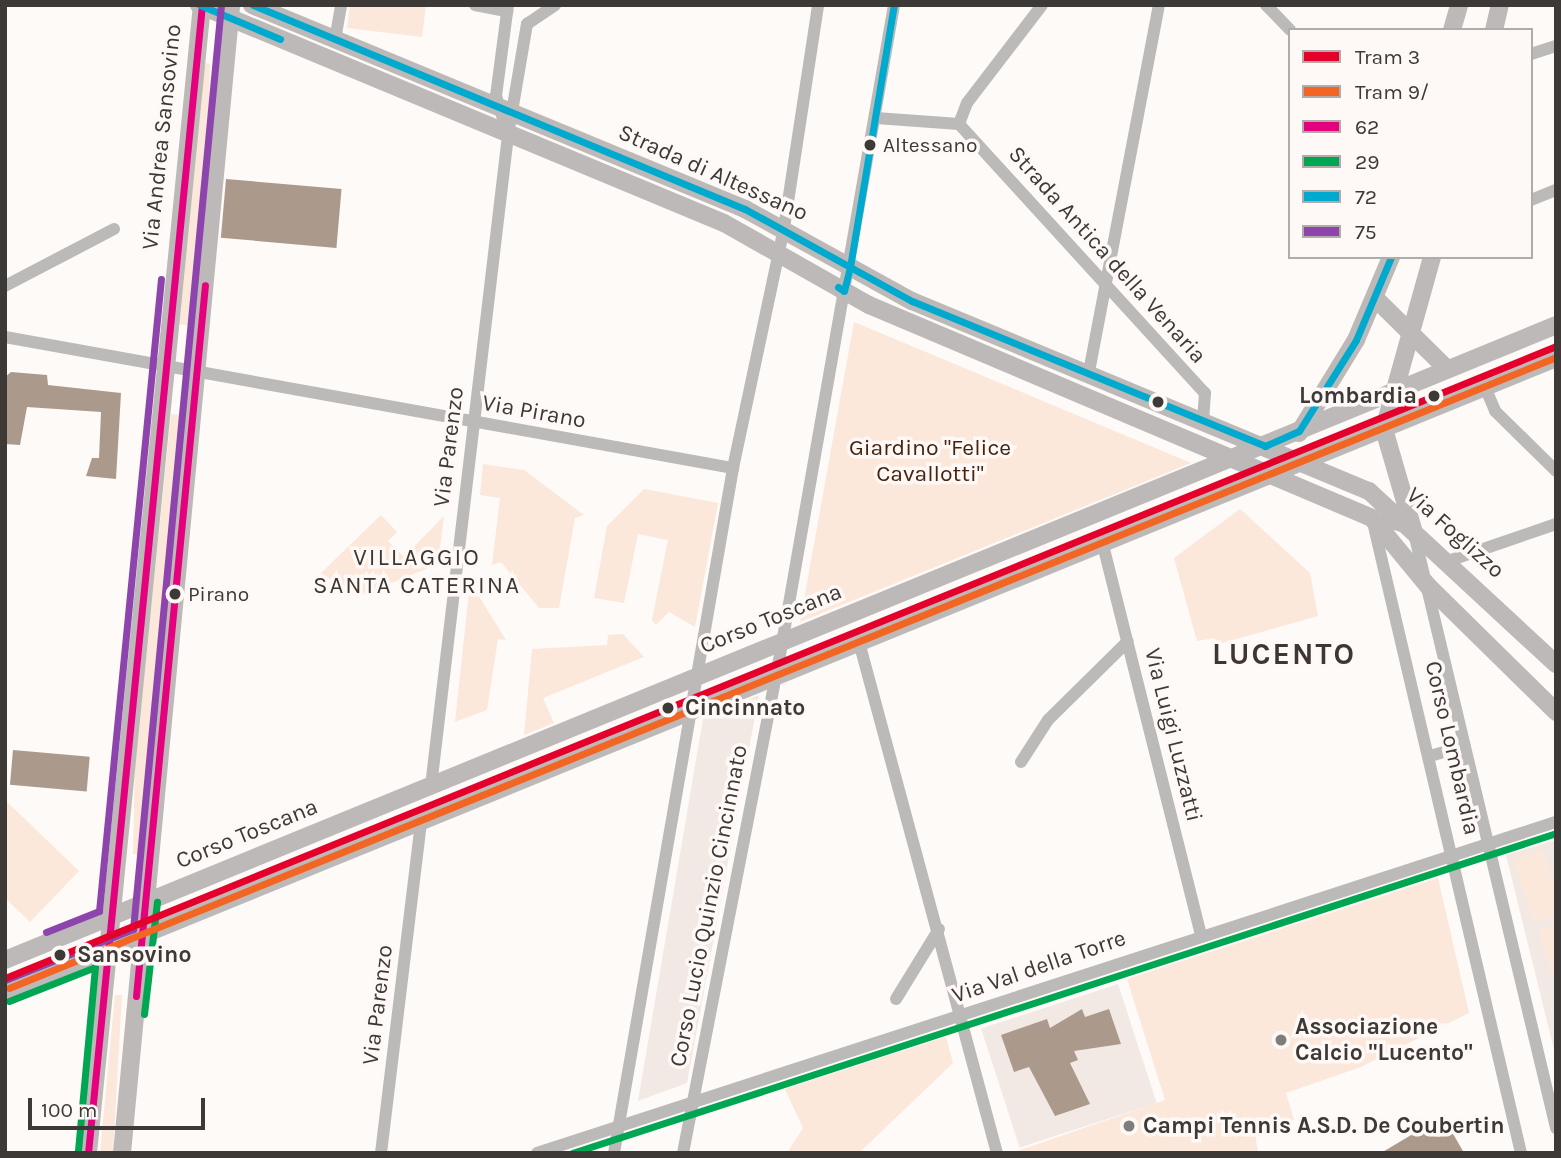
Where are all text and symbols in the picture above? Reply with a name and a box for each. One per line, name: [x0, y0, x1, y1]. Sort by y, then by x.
street label: Via Andrea Sansovino: [136, 23, 188, 251]
legend: [1288, 28, 1533, 259]
text: Tram 3: [1355, 45, 1420, 69]
text: Tram 9/: [1355, 80, 1429, 104]
text: 62: [1355, 115, 1379, 139]
street label: Strada di Altessano: [614, 119, 812, 227]
place label: Altessano: [883, 132, 977, 158]
marker: Altessano: [863, 138, 877, 152]
street label: Strada Antica della Venaria: [1002, 141, 1212, 369]
text: 29: [1355, 150, 1379, 174]
text: 72: [1355, 185, 1377, 209]
text: 75: [1355, 220, 1377, 244]
place label: Lombardia: [1299, 382, 1417, 410]
street label: Via Parenzo: [428, 385, 470, 509]
marker: Lombardia: [1423, 385, 1445, 407]
street label: Via Pirano: [480, 389, 588, 435]
unlabelled marker: [1151, 395, 1165, 409]
park label: Giardino "Felice Cavallotti": [849, 434, 1011, 488]
street label: Via Foglizzo: [1400, 482, 1510, 584]
district label: VILLAGGIO SANTA CATERINA: [315, 544, 519, 600]
street label: Corso Toscana: [696, 578, 846, 660]
place label: Pirano: [188, 581, 249, 607]
marker: Pirano: [168, 587, 182, 601]
district label: LUCENTO: [1213, 636, 1355, 672]
street label: Via Luigi Luzzatti: [1138, 645, 1208, 825]
street label: Corso Lombardia: [1419, 658, 1485, 838]
place label: Cincinnato: [685, 694, 805, 722]
marker: Cincinnato: [657, 697, 679, 719]
street label: Corso Lucio Quinzio Cincinnato: [664, 743, 754, 1069]
street label: Corso Toscana: [172, 793, 322, 875]
street label: Via Val della Torre: [949, 924, 1129, 1010]
place label: Sansovino: [77, 941, 191, 969]
street label: Via Parenzo: [357, 943, 399, 1067]
marker: Sansovino: [49, 944, 71, 966]
place label: Associazione Calcio "Lucento": [1295, 1013, 1473, 1067]
marker: Associazione Calcio "Lucento": [1273, 1032, 1289, 1048]
scale bar: [32, 1084, 208, 1128]
text: 100 m: [41, 1098, 98, 1122]
place label: Campi Tennis A.S.D. De Coubertin: [1143, 1112, 1504, 1140]
marker: Campi Tennis A.S.D. De Coubertin: [1121, 1118, 1137, 1134]

